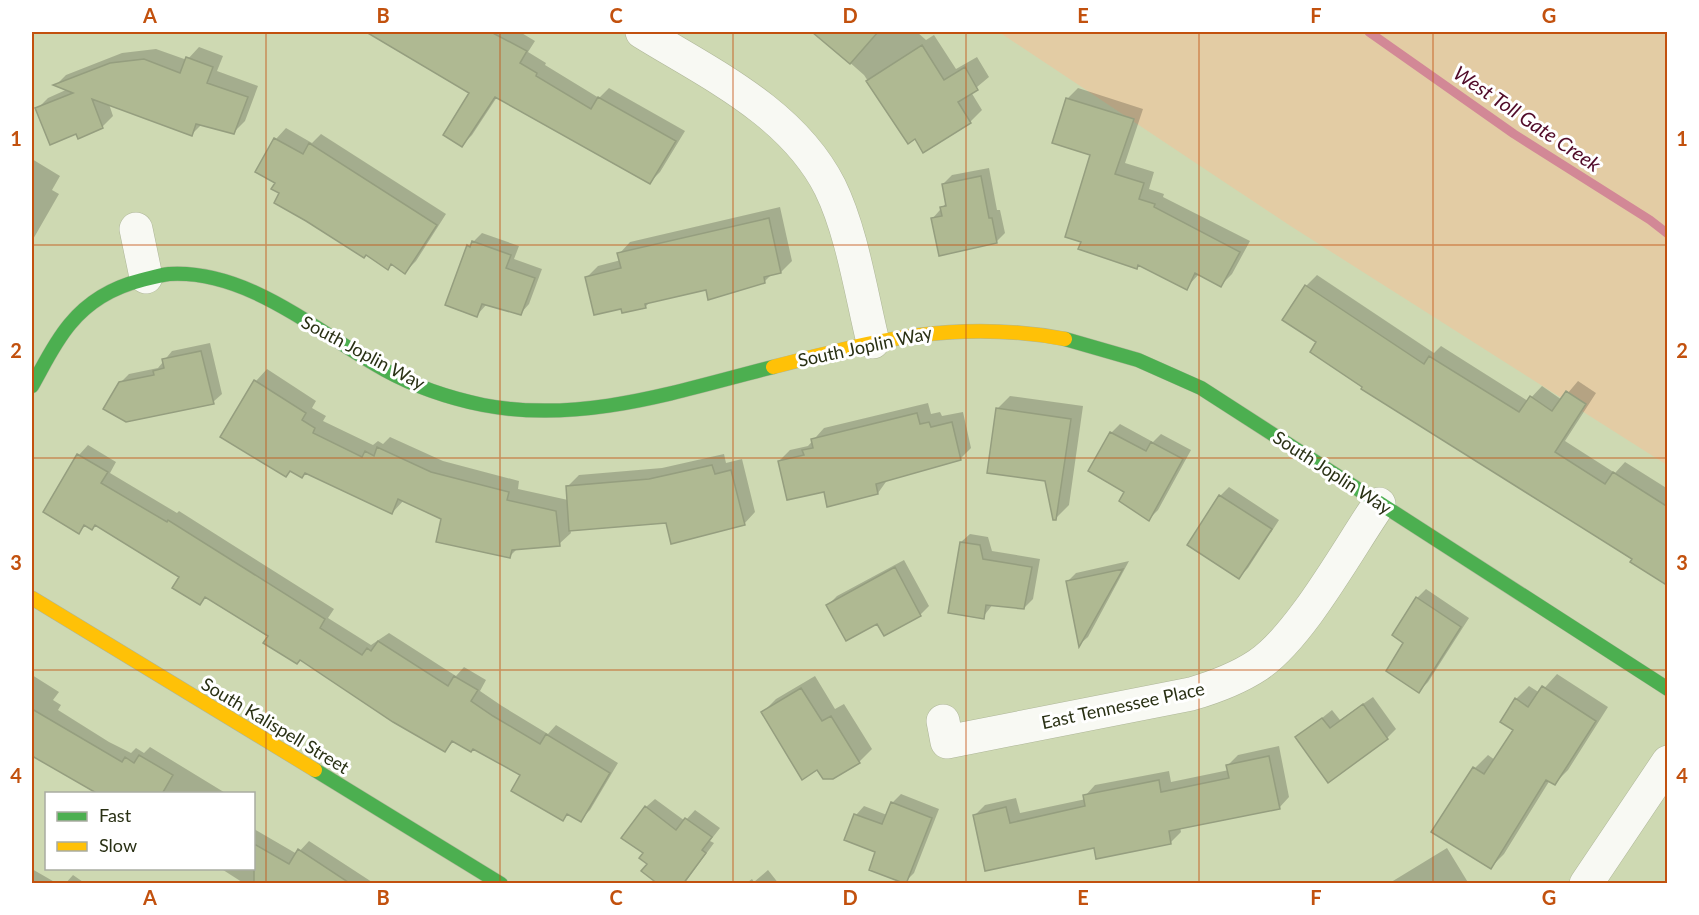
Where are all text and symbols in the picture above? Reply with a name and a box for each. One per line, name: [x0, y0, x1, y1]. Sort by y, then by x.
text: A: [142, 3, 157, 27]
text: B: [376, 3, 390, 27]
text: C: [609, 3, 623, 27]
text: D: [842, 3, 858, 27]
text: E: [1077, 3, 1089, 27]
text: F: [1310, 3, 1322, 27]
text: G: [1542, 3, 1556, 27]
water label: West Toll Gate Creek: [1450, 60, 1606, 176]
text: 1: [10, 126, 22, 150]
text: 1: [1676, 126, 1688, 150]
street label: South Joplin Way: [298, 310, 430, 394]
street label: South Joplin Way: [796, 321, 935, 371]
text: 2: [10, 338, 22, 362]
text: 2: [1676, 338, 1688, 362]
street label: South Joplin Way: [1269, 426, 1396, 519]
text: 3: [10, 550, 22, 574]
text: 3: [1676, 550, 1688, 574]
street label: South Kalispell Street: [198, 672, 354, 778]
street label: East Tennessee Place: [1039, 677, 1206, 733]
text: 4: [10, 763, 22, 787]
text: 4: [1676, 763, 1688, 787]
legend: [45, 792, 255, 870]
text: Fast: [99, 804, 132, 826]
text: Slow: [99, 834, 137, 856]
text: A: [142, 885, 157, 909]
text: B: [376, 885, 390, 909]
text: C: [609, 885, 623, 909]
text: D: [842, 885, 858, 909]
text: E: [1077, 885, 1089, 909]
text: F: [1310, 885, 1322, 909]
text: G: [1542, 885, 1556, 909]

